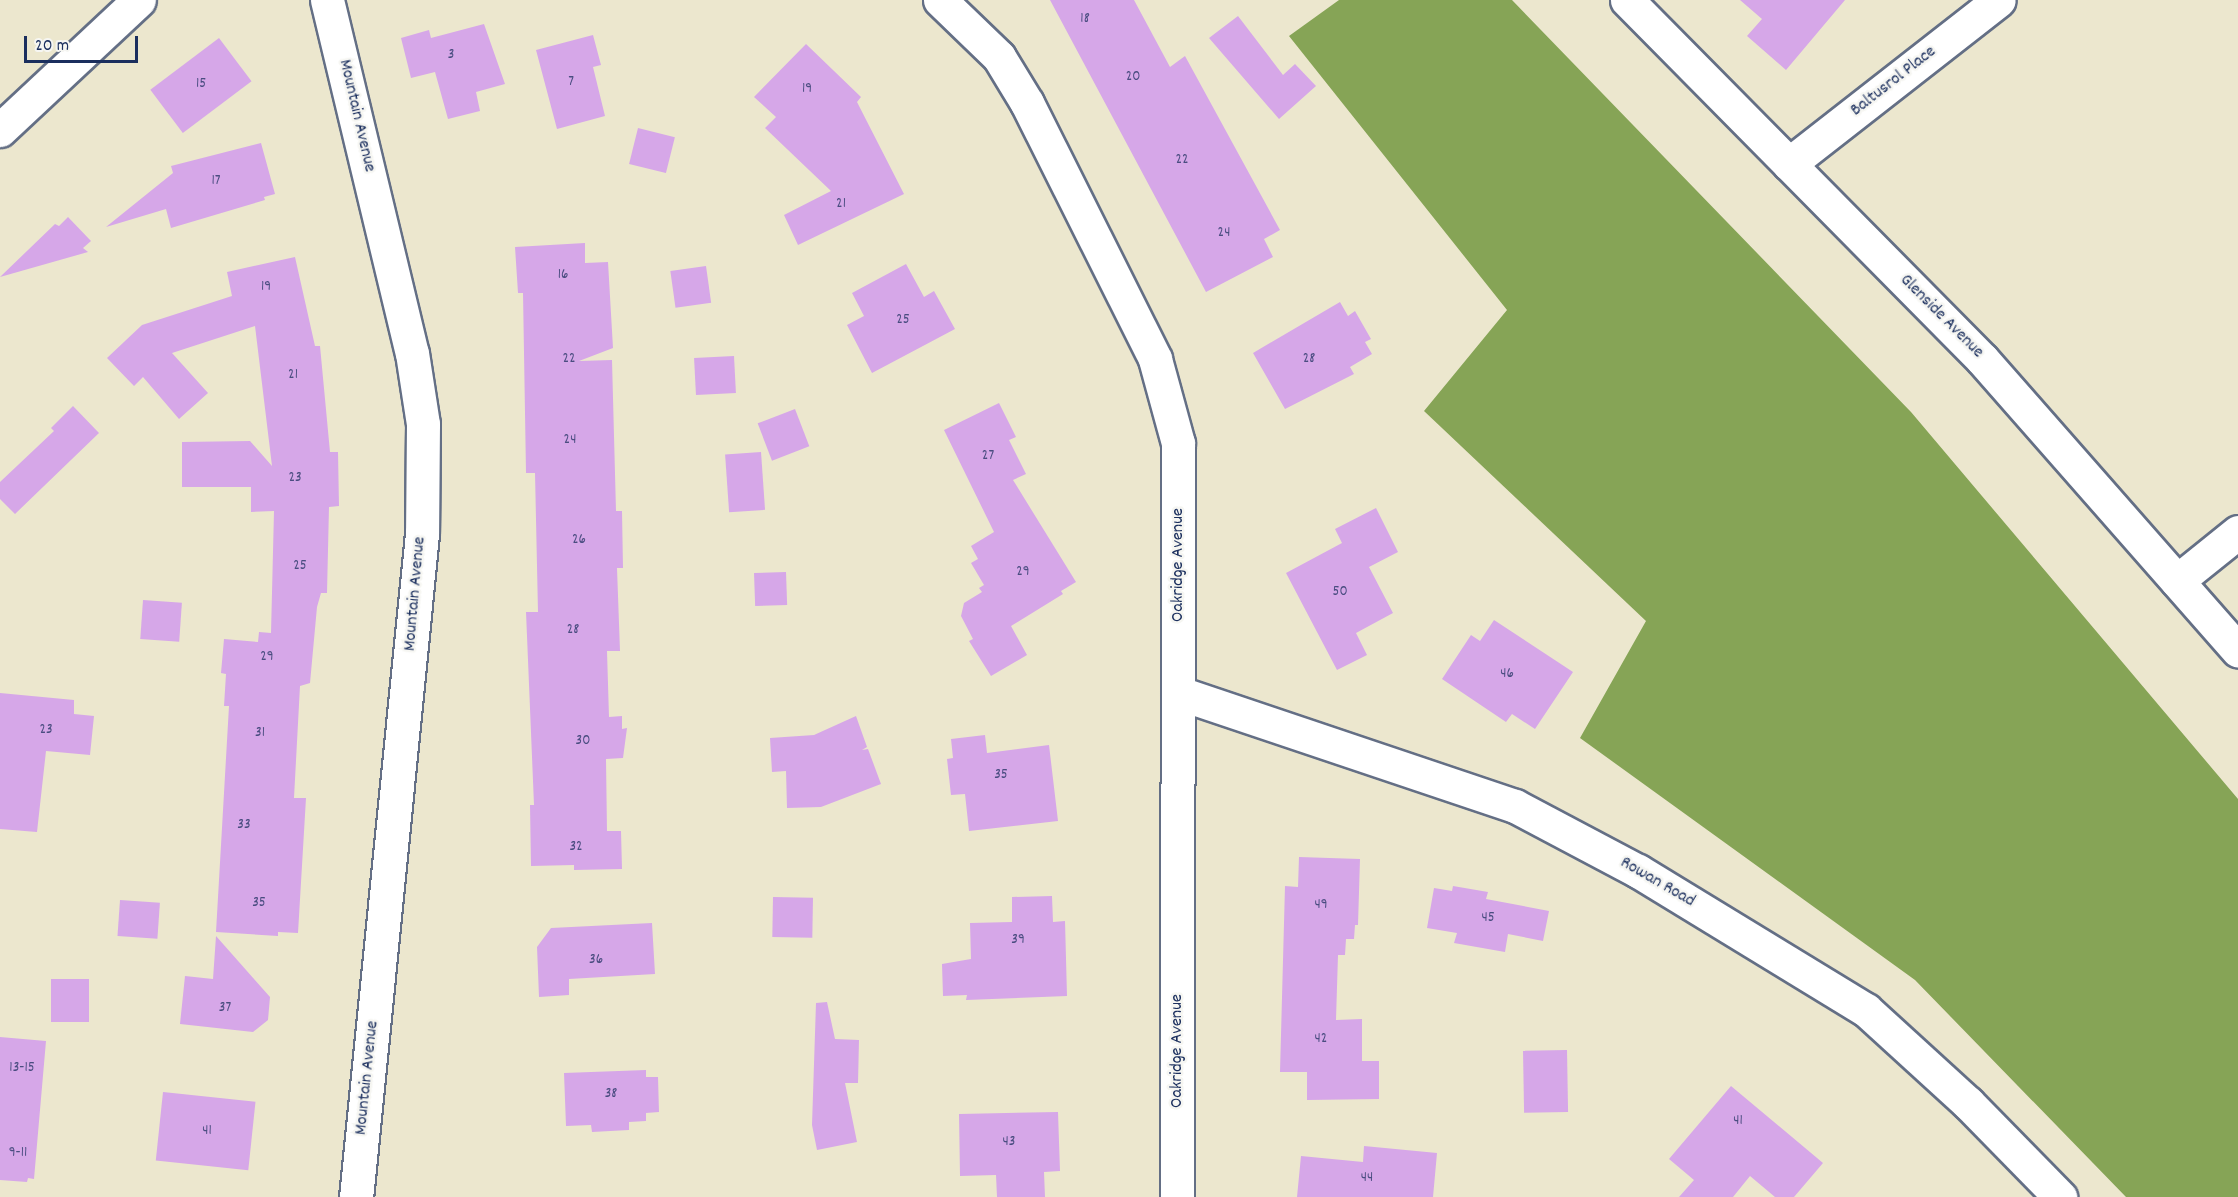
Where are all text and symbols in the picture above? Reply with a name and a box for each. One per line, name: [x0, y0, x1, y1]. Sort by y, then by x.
house number: 18: [1080, 11, 1090, 29]
scale bar: [27, 24, 141, 62]
text: 20 m: [35, 34, 69, 59]
street label: Baltusrol Place: [1847, 42, 1941, 122]
house number: 3: [448, 47, 454, 65]
street label: Mountain Avenue: [333, 58, 379, 174]
house number: 20: [1126, 69, 1140, 87]
house number: 7: [568, 74, 574, 92]
house number: 15: [196, 76, 206, 94]
house number: 19: [802, 81, 812, 99]
house number: 22: [1175, 152, 1189, 170]
house number: 17: [211, 173, 221, 191]
house number: 21: [836, 196, 846, 214]
house number: 24: [1218, 225, 1230, 243]
house number: 16: [558, 267, 568, 285]
street label: Glenside Avenue: [1894, 270, 1988, 364]
house number: 19: [261, 279, 271, 297]
house number: 25: [896, 312, 910, 330]
house number: 22: [562, 351, 576, 369]
house number: 28: [1303, 351, 1315, 369]
house number: 21: [288, 367, 298, 385]
house number: 24: [564, 432, 576, 450]
house number: 27: [982, 448, 994, 466]
house number: 23: [288, 470, 302, 488]
street label: Oakridge Avenue: [1168, 508, 1190, 622]
house number: 26: [572, 532, 586, 550]
street label: Mountain Avenue: [400, 536, 432, 652]
house number: 25: [293, 558, 307, 576]
house number: 29: [1016, 564, 1030, 582]
house number: 50: [1332, 584, 1348, 602]
house number: 28: [567, 622, 579, 640]
house number: 29: [260, 649, 274, 667]
house number: 46: [1500, 666, 1514, 684]
house number: 23: [39, 722, 53, 740]
house number: 31: [255, 725, 265, 743]
house number: 30: [576, 733, 590, 751]
house number: 35: [994, 767, 1008, 785]
house number: 33: [237, 817, 251, 835]
house number: 32: [569, 839, 583, 857]
street label: Rowan Road: [1616, 853, 1698, 913]
house number: 35: [252, 895, 266, 913]
house number: 49: [1314, 897, 1328, 915]
house number: 45: [1481, 910, 1495, 928]
house number: 39: [1011, 932, 1025, 950]
house number: 36: [589, 952, 603, 970]
street label: Oakridge Avenue: [1167, 994, 1189, 1108]
house number: 37: [219, 1000, 231, 1018]
street label: Mountain Avenue: [351, 1020, 385, 1136]
house number: 42: [1315, 1031, 1327, 1049]
house number: 13-15: [9, 1060, 35, 1078]
house number: 38: [605, 1086, 617, 1104]
house number: 41: [1733, 1113, 1743, 1131]
house number: 41: [202, 1123, 212, 1141]
house number: 43: [1003, 1134, 1015, 1152]
house number: 9-11: [9, 1145, 27, 1163]
house number: 44: [1361, 1170, 1373, 1188]

